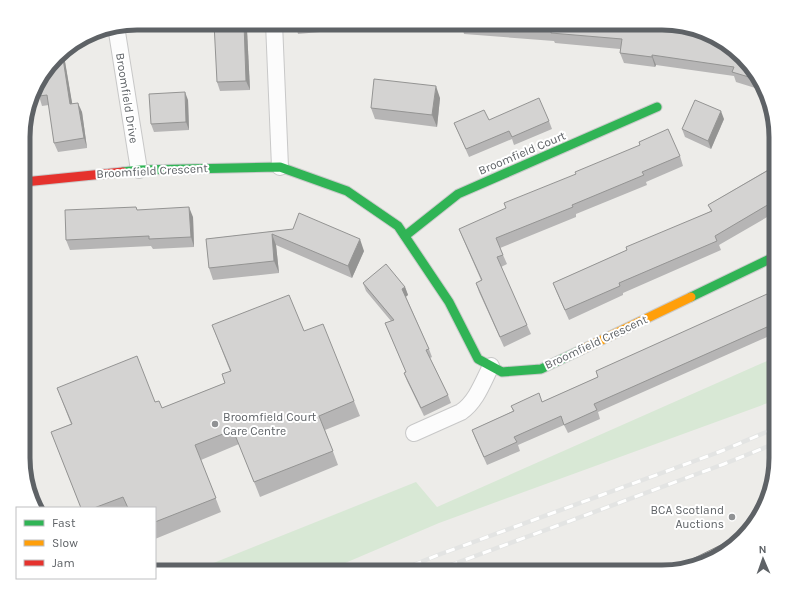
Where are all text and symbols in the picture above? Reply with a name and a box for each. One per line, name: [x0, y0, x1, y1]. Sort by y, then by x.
street label: Broomfield Drive: [113, 52, 141, 144]
street label: Broomfield Court: [476, 128, 568, 178]
street label: Broomfield Crescent: [96, 161, 209, 181]
street label: Broomfield Crescent: [542, 312, 650, 372]
place label: Broomfield Court Care Centre: [223, 410, 317, 438]
marker: Broomfield Court Care Centre: [210, 419, 220, 429]
place label: BCA Scotland Auctions: [651, 503, 724, 531]
legend: [16, 507, 156, 579]
marker: BCA Scotland Auctions: [727, 512, 737, 522]
text: Fast: [52, 516, 76, 530]
text: Slow: [52, 536, 78, 550]
north arrow: [743, 539, 783, 579]
text: N: [758, 543, 767, 556]
text: Jam: [52, 556, 75, 570]

